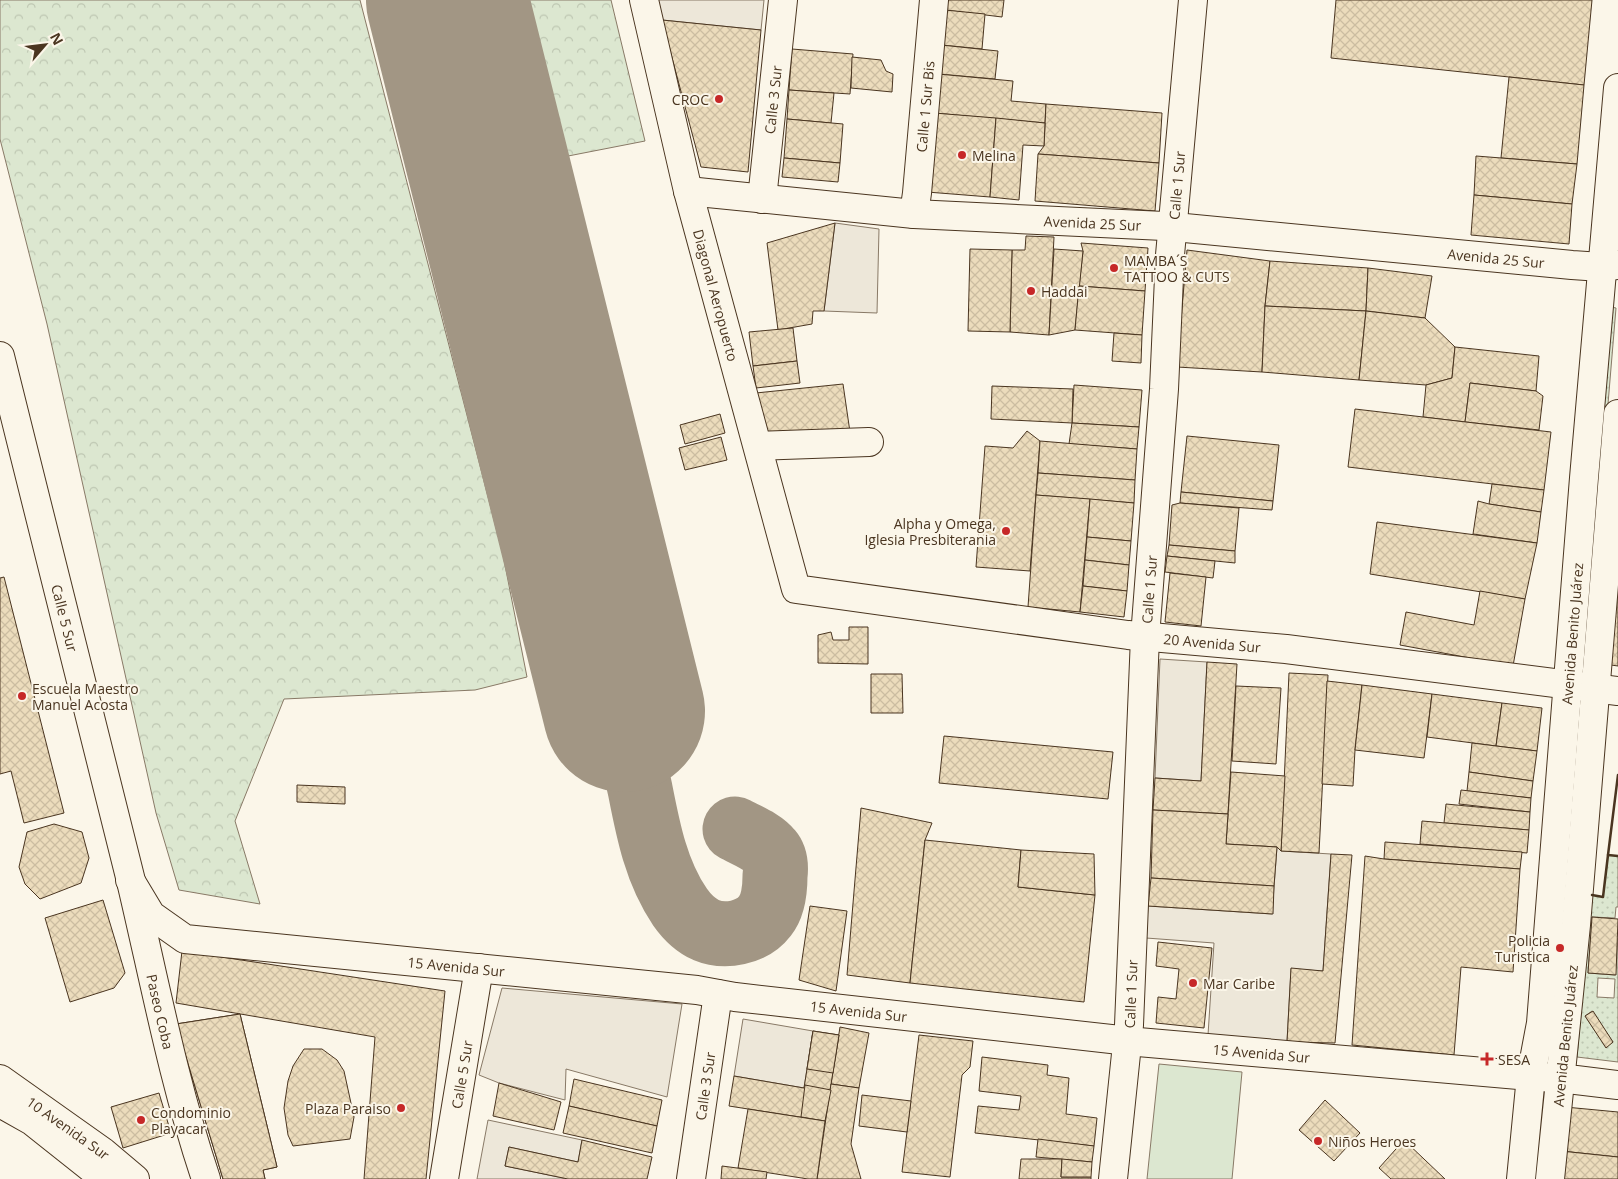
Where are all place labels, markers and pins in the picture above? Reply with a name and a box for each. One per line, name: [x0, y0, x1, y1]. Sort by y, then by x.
place label: CROC: [672, 90, 709, 109]
marker: CROC: [713, 93, 725, 105]
place label: Melina: [972, 146, 1016, 165]
marker: Melina: [956, 149, 968, 161]
place label: MAMBA´S TATTOO & CUTS: [1124, 251, 1230, 286]
marker: MAMBA´S TATTOO & CUTS: [1108, 262, 1120, 274]
place label: Haddai: [1041, 282, 1088, 301]
marker: Haddai: [1025, 285, 1037, 297]
place label: Alpha y Omega, Iglesia Presbiterania: [864, 514, 996, 549]
marker: Alpha y Omega, Iglesia Presbiterania: [1000, 525, 1012, 537]
place label: Escuela Maestro Manuel Acosta: [32, 679, 139, 714]
marker: Escuela Maestro Manuel Acosta: [16, 690, 28, 702]
place label: Policia Turistica: [1495, 931, 1550, 966]
marker: Policia Turistica: [1554, 942, 1566, 954]
place label: Mar Caribe: [1203, 974, 1275, 993]
marker: Mar Caribe: [1187, 977, 1199, 989]
place label: SESA: [1498, 1050, 1530, 1069]
marker: SESA: [1480, 1052, 1494, 1066]
place label: Plaza Paraiso: [305, 1099, 391, 1118]
marker: Plaza Paraiso: [395, 1102, 407, 1114]
place label: Condominio Playacar: [151, 1103, 231, 1138]
marker: Condominio Playacar: [135, 1114, 147, 1126]
place label: Niños Heroes: [1328, 1132, 1417, 1151]
marker: Niños Heroes: [1312, 1135, 1324, 1147]

